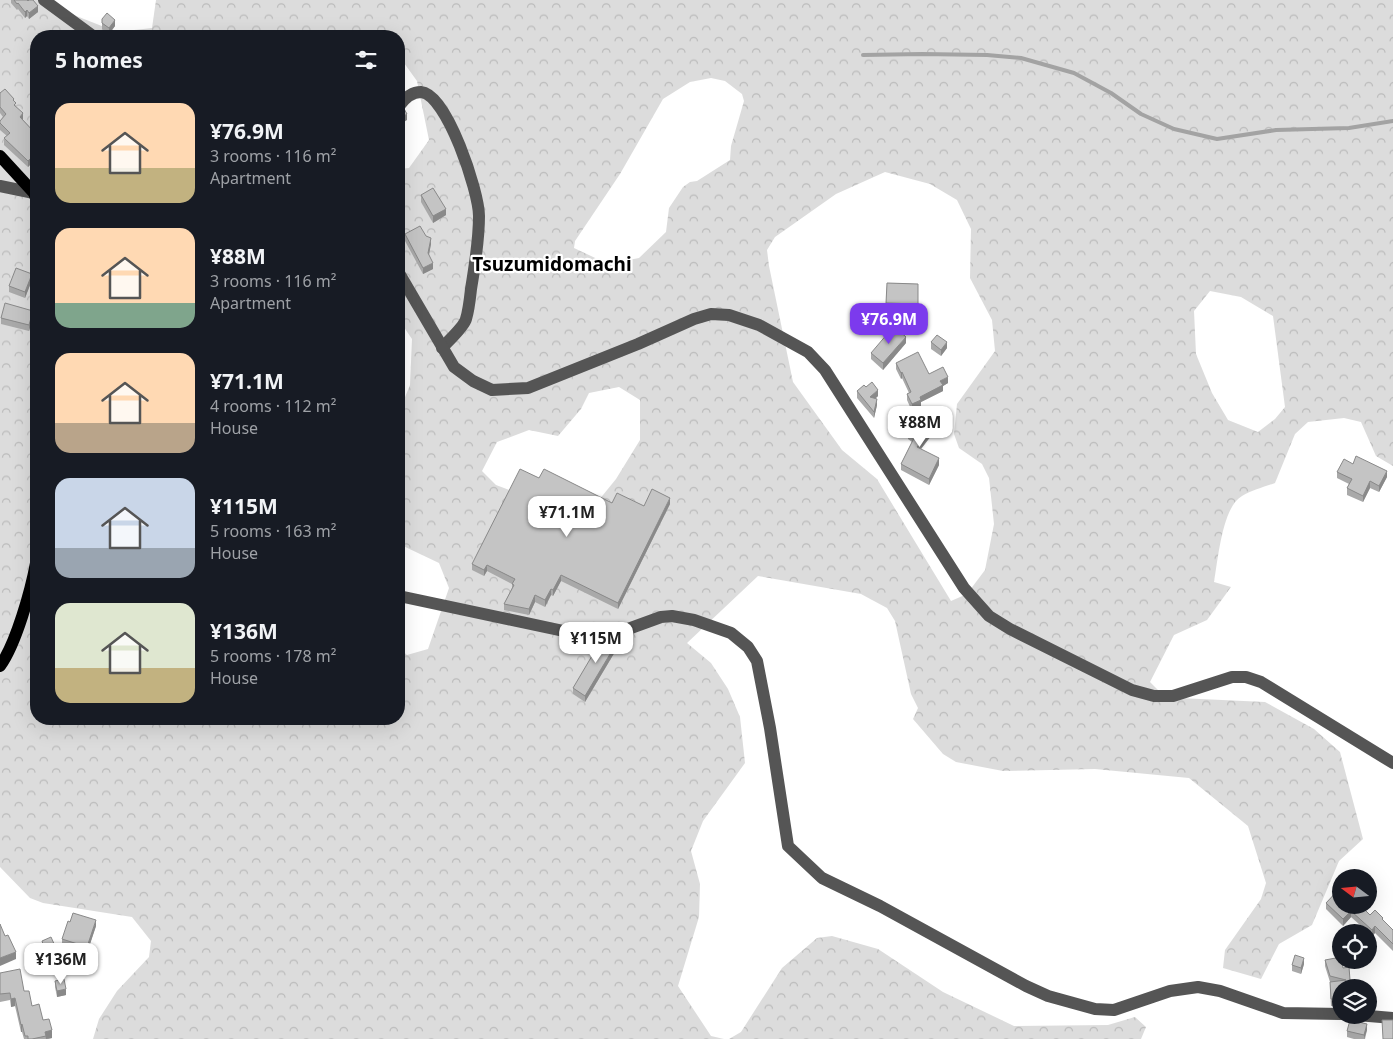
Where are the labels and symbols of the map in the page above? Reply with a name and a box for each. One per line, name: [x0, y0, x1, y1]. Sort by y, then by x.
district label: Tsuzumidomachi: [472, 251, 632, 277]
pin: ¥76.9M: [848, 302, 930, 345]
pin: ¥88M: [890, 406, 950, 448]
pin: ¥71.1M: [526, 496, 608, 538]
pin: ¥115M: [561, 622, 631, 664]
north arrow: [1332, 869, 1378, 914]
pin: ¥136M: [26, 942, 96, 985]

